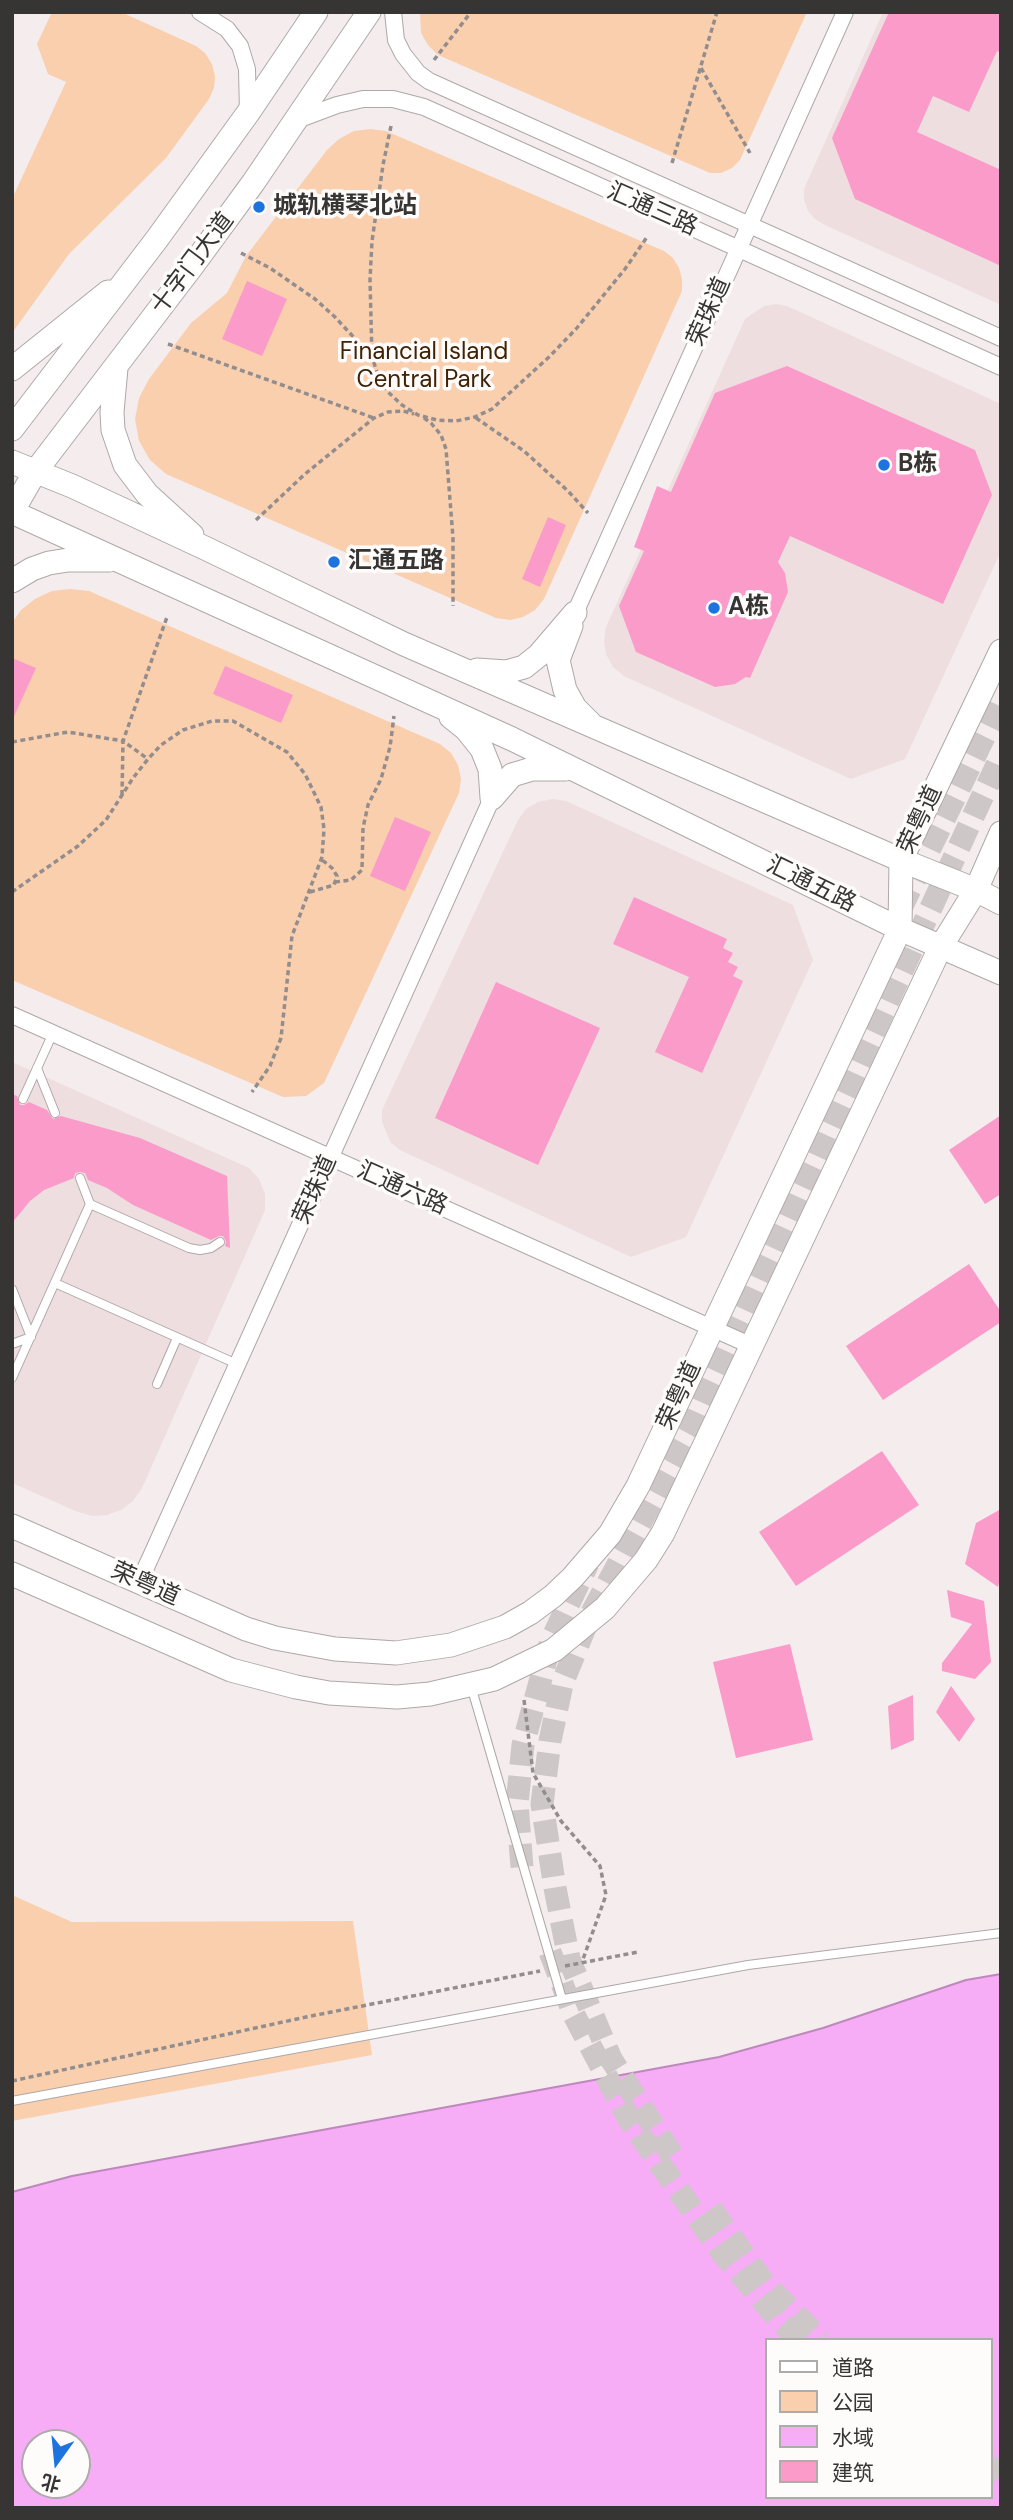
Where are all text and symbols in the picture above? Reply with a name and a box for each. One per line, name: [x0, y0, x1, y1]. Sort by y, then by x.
street label: 汇通三路: [602, 177, 702, 243]
place label: 城轨横琴北站: [273, 193, 417, 221]
marker: 城轨横琴北站: [251, 199, 267, 215]
street label: 十字门大道: [145, 207, 241, 321]
street label: 荣珠道: [682, 273, 738, 351]
park label: Financial Island Central Park: [340, 339, 508, 395]
place label: B栋: [898, 451, 937, 479]
marker: B栋: [876, 457, 892, 473]
place label: 汇通五路: [348, 548, 444, 576]
marker: 汇通五路: [326, 554, 342, 570]
place label: A栋: [728, 594, 769, 622]
marker: A栋: [706, 600, 722, 616]
street label: 荣粤道: [893, 781, 949, 859]
street label: 汇通五路: [762, 851, 860, 919]
street label: 荣珠道: [288, 1151, 344, 1229]
street label: 汇通六路: [352, 1156, 452, 1222]
street label: 荣粤道: [652, 1357, 708, 1435]
street label: 荣粤道: [106, 1557, 184, 1613]
legend: [764, 2338, 992, 2499]
text: 道路: [832, 2354, 874, 2382]
text: 公园: [832, 2389, 874, 2417]
text: 水域: [832, 2424, 874, 2452]
north arrow: [21, 2429, 91, 2499]
text: 建筑: [832, 2459, 874, 2487]
text: 北: [39, 2468, 63, 2497]

